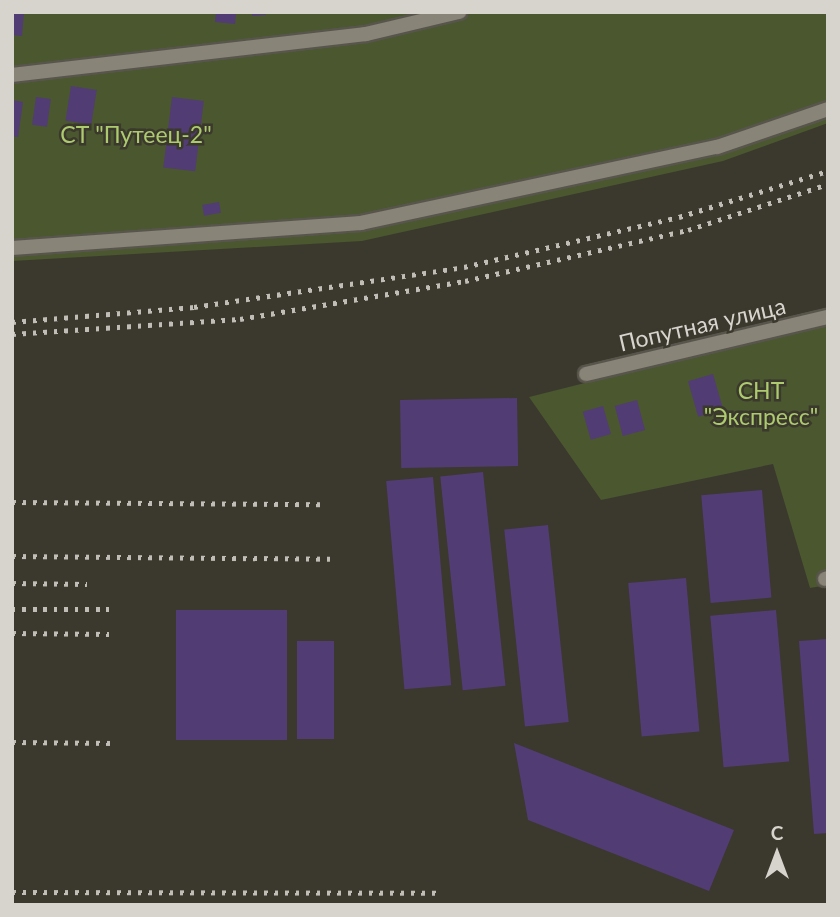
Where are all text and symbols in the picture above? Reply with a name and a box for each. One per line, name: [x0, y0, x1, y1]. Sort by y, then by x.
park label: СТ "Путеец-2": [60, 120, 212, 148]
street label: Попутная улица: [616, 291, 788, 357]
park label: СНТ "Экспресс": [704, 376, 818, 430]
north arrow: [742, 819, 812, 889]
text: С: [771, 821, 783, 844]

